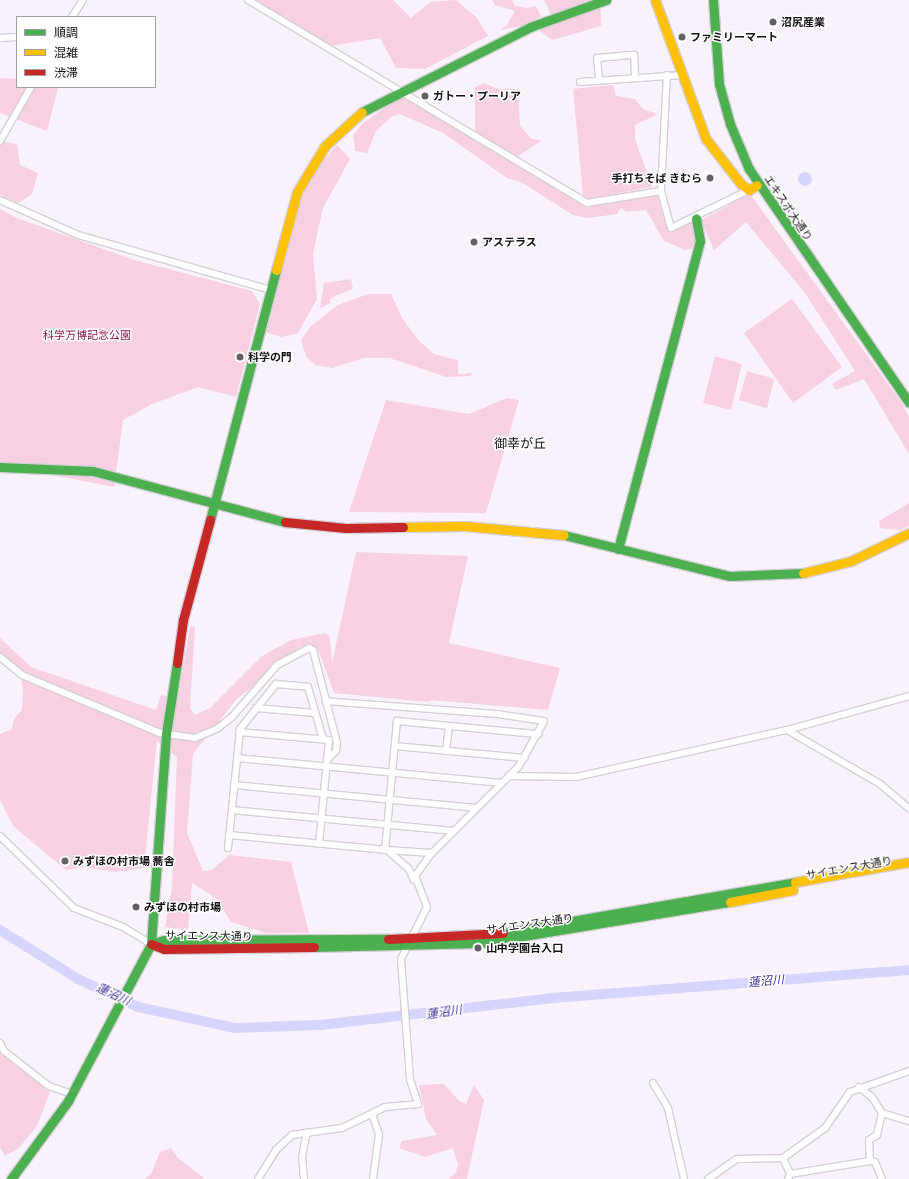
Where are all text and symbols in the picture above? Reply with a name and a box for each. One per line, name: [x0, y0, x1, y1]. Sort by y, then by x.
place label: 沼尻産業: [781, 15, 825, 29]
legend: [16, 16, 156, 88]
marker: 沼尻産業: [768, 17, 778, 27]
text: 順調: [54, 25, 78, 41]
place label: ファミリーマート: [690, 30, 778, 44]
marker: ファミリーマート: [677, 32, 687, 42]
text: 混雑: [54, 45, 78, 61]
text: 渋滞: [54, 65, 78, 81]
place label: ガトー・プーリア: [433, 89, 521, 103]
marker: ガトー・プーリア: [420, 91, 430, 101]
place label: 手打ちそば きむら: [611, 171, 702, 185]
street label: エキスポ大通り: [761, 172, 815, 244]
marker: 手打ちそば きむら: [705, 173, 715, 183]
place label: アステラス: [482, 235, 537, 249]
marker: アステラス: [469, 237, 479, 247]
park label: 科学万博記念公園: [43, 328, 131, 342]
place label: 科学の門: [248, 350, 292, 364]
marker: 科学の門: [235, 352, 245, 362]
district label: 御幸が丘: [494, 436, 546, 452]
place label: みずほの村市場 蕎舎: [73, 854, 175, 868]
street label: サイエンス大通り: [805, 854, 893, 882]
marker: みずほの村市場 蕎舎: [60, 856, 70, 866]
place label: みずほの村市場: [144, 900, 221, 914]
marker: みずほの村市場: [131, 902, 141, 912]
street label: サイエンス大通り: [486, 911, 574, 937]
street label: サイエンス大通り: [165, 929, 253, 943]
place label: 山中学園台入口: [486, 941, 563, 955]
marker: 山中学園台入口: [473, 943, 483, 953]
water label: 蓮沼川: [747, 973, 785, 991]
water label: 蓮沼川: [94, 981, 132, 1009]
water label: 蓮沼川: [425, 1003, 463, 1023]

